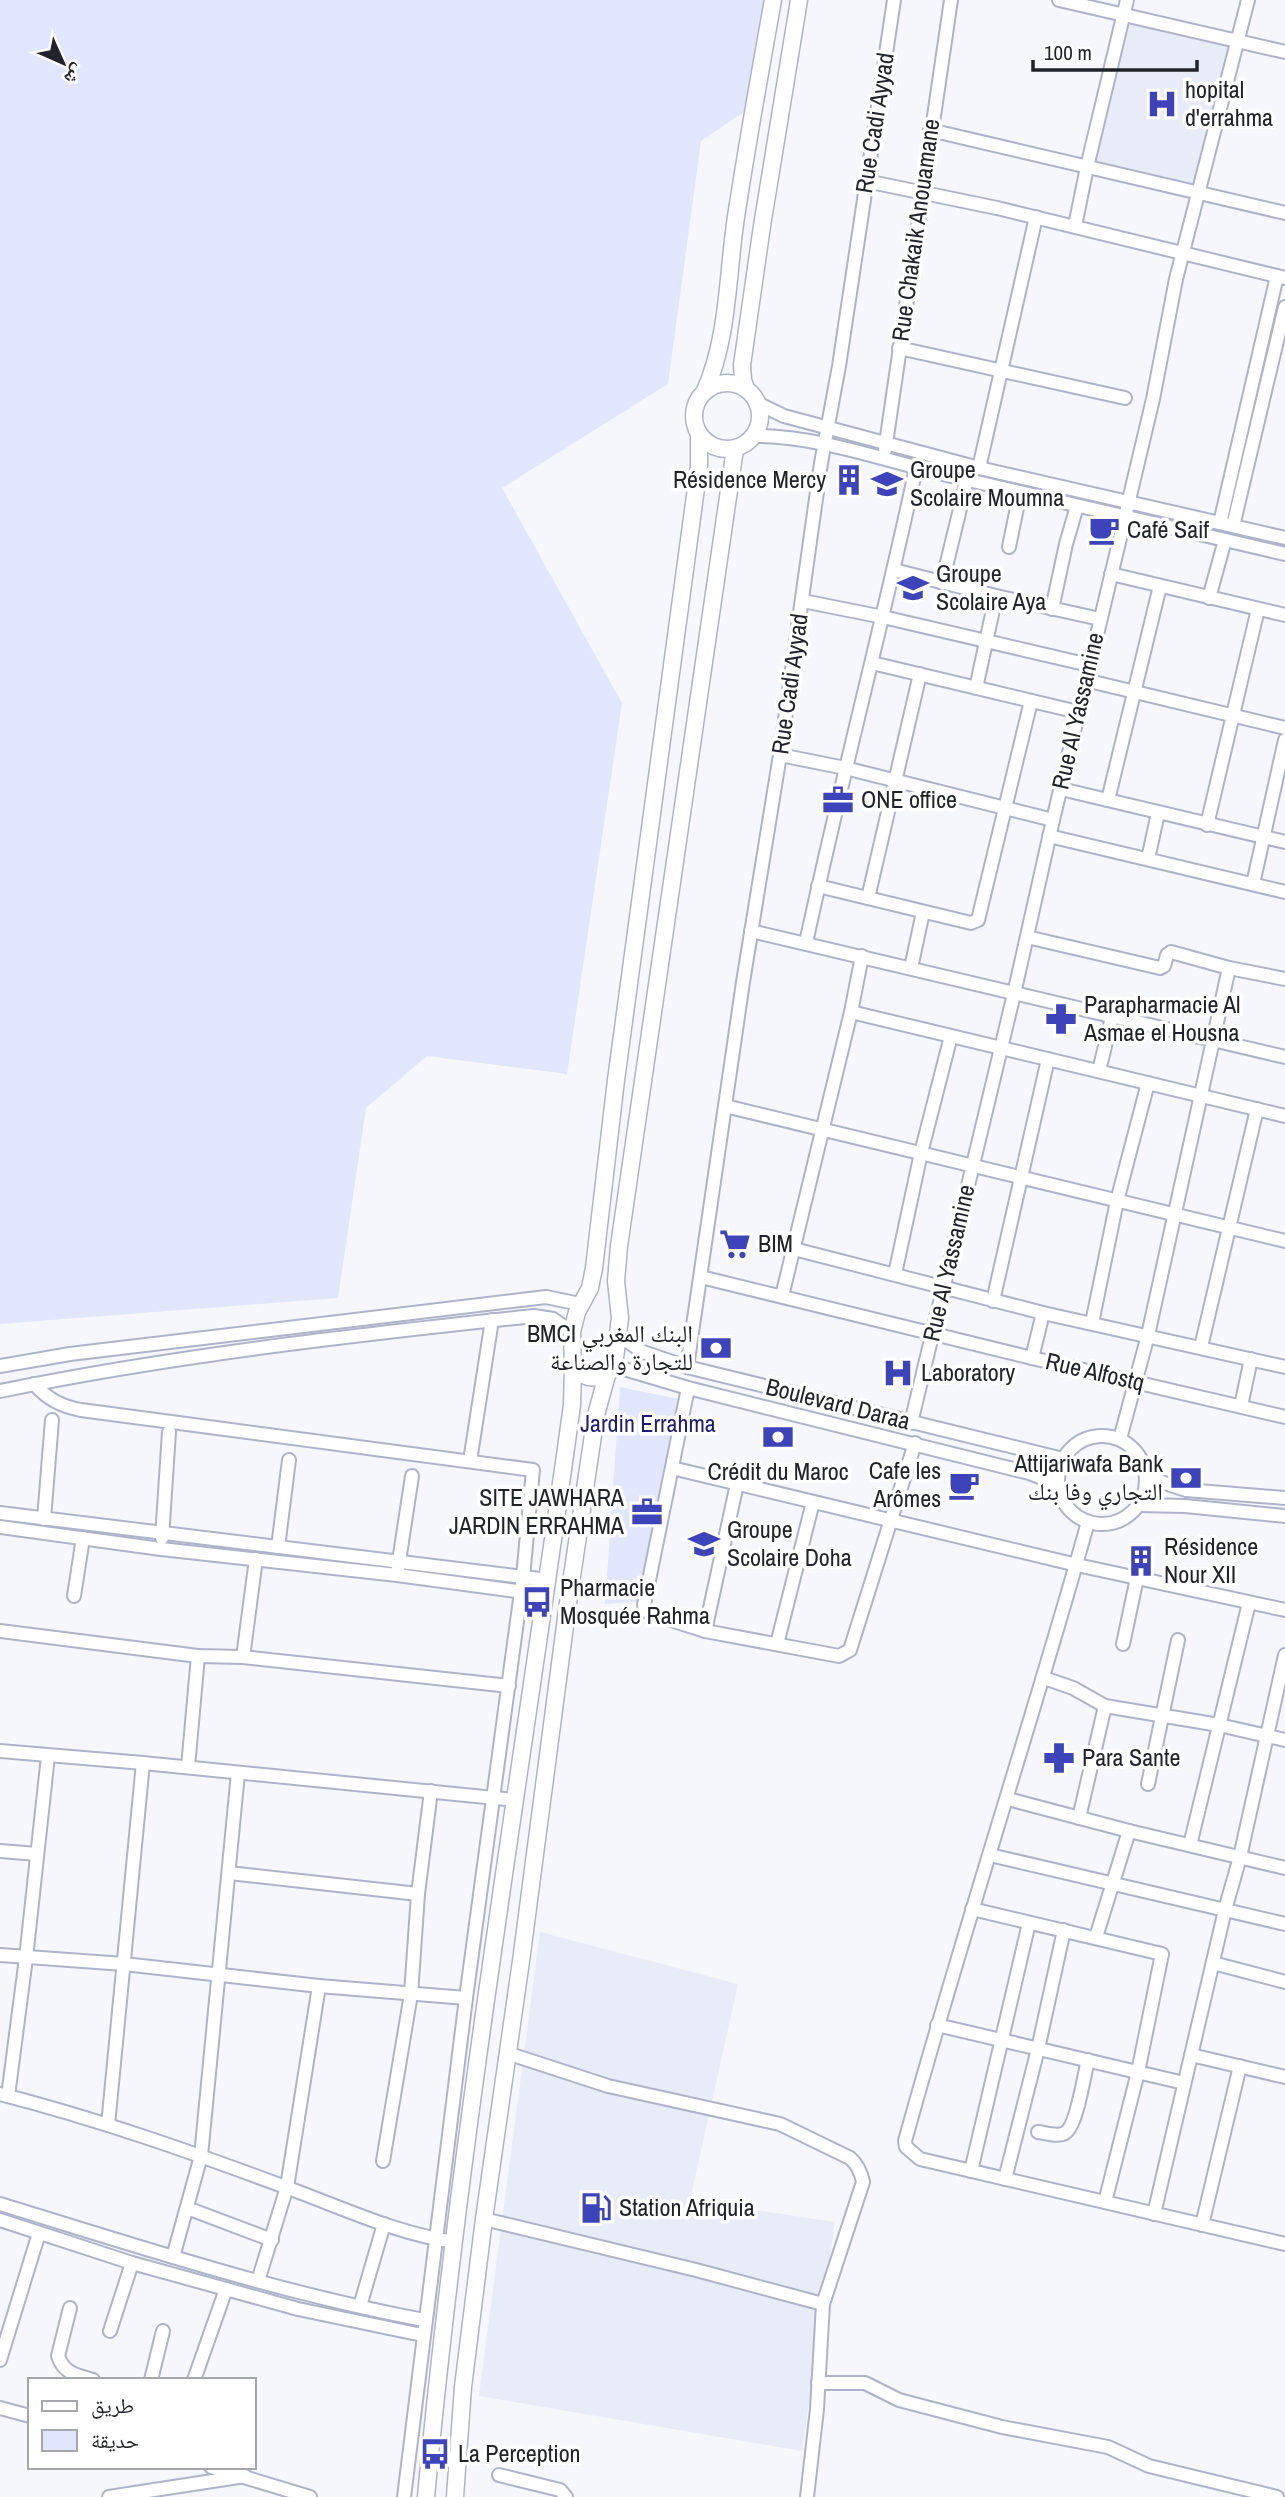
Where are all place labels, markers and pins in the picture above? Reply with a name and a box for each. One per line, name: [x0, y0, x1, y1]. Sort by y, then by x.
place label: hopital d'errahma: [1185, 73, 1273, 133]
hospital icon: hopital d'errahma: [1145, 87, 1179, 121]
place label: Groupe Scolaire Moumna: [910, 453, 1064, 513]
place label: Résidence Mercy: [673, 463, 826, 495]
building icon: Résidence Mercy: [832, 463, 866, 497]
school or university icon: Groupe Scolaire Moumna: [870, 467, 904, 501]
cafe icon: Café Saif: [1087, 513, 1121, 547]
place label: Café Saif: [1127, 513, 1210, 545]
place label: Groupe Scolaire Aya: [936, 557, 1046, 617]
school or university icon: Groupe Scolaire Aya: [896, 571, 930, 605]
office icon: ONE office: [821, 783, 855, 817]
place label: ONE office: [861, 783, 957, 815]
place label: Parapharmacie Al Asmae el Housna: [1083, 988, 1240, 1048]
pharmacy icon: Parapharmacie Al Asmae el Housna: [1044, 1002, 1078, 1036]
supermarket icon: BIM: [718, 1227, 752, 1261]
place label: BIM: [758, 1227, 793, 1259]
place label: BMCI البنك المغربي للتجارة والصناعة: [527, 1317, 693, 1377]
bank icon: BMCI البنك المغربي للتجارة والصناعة: [699, 1331, 733, 1365]
hospital icon: Laboratory: [881, 1356, 915, 1390]
place label: Laboratory: [921, 1356, 1015, 1388]
bank icon: Crédit du Maroc: [761, 1420, 795, 1454]
place label: Attijariwafa Bank التجاري وفا بنك: [1013, 1447, 1163, 1511]
place label: Cafe les Arômes: [869, 1454, 941, 1514]
place label: Crédit du Maroc: [707, 1455, 849, 1487]
bank icon: Attijariwafa Bank التجاري وفا بنك: [1169, 1461, 1203, 1495]
cafe icon: Cafe les Arômes: [947, 1468, 981, 1502]
place label: SITE JAWHARA JARDIN ERRAHMA: [449, 1481, 625, 1541]
office icon: SITE JAWHARA JARDIN ERRAHMA: [630, 1495, 664, 1529]
place label: Groupe Scolaire Doha: [727, 1513, 852, 1573]
school or university icon: Groupe Scolaire Doha: [687, 1527, 721, 1561]
place label: Résidence Nour XII: [1164, 1530, 1258, 1590]
building icon: Résidence Nour XII: [1124, 1544, 1158, 1578]
place label: Pharmacie Mosquée Rahma: [560, 1571, 710, 1631]
bus stop icon: Pharmacie Mosquée Rahma: [520, 1585, 554, 1619]
pharmacy icon: Para Sante: [1042, 1741, 1076, 1775]
place label: Para Sante: [1082, 1741, 1180, 1773]
fuel station icon: Station Afriquia: [579, 2191, 613, 2225]
place label: Station Afriquia: [619, 2191, 755, 2223]
bus stop icon: La Perception: [418, 2437, 452, 2471]
place label: La Perception: [458, 2437, 581, 2469]

